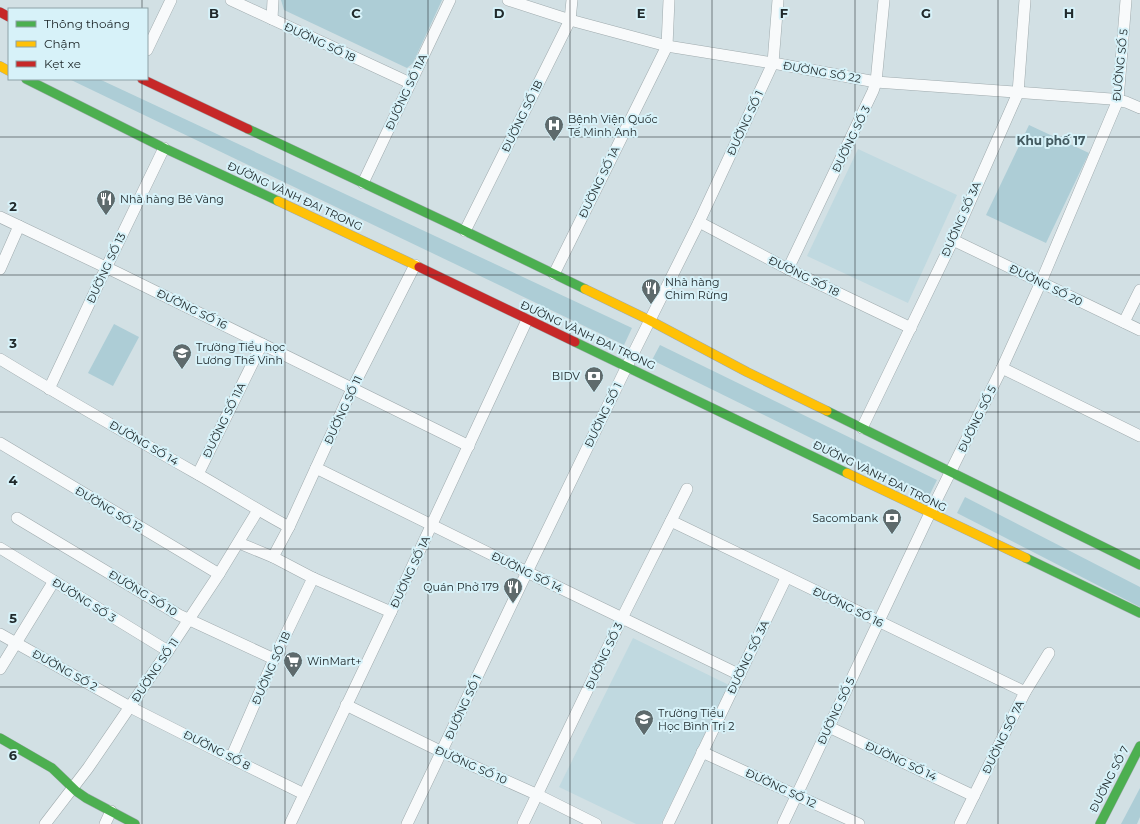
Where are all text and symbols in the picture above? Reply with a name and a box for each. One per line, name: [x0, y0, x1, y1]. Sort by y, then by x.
text: B: [209, 5, 219, 21]
text: C: [351, 5, 361, 21]
text: D: [494, 5, 505, 21]
text: E: [637, 5, 646, 21]
text: F: [780, 5, 788, 21]
text: G: [921, 5, 931, 21]
text: H: [1064, 5, 1074, 21]
legend: [8, 8, 148, 80]
text: Thông thoáng: [44, 16, 130, 31]
street label: ĐƯỜNG SỐ 18: [282, 19, 358, 65]
street label: ĐƯỜNG SỐ 5: [1109, 28, 1131, 102]
text: Chậm: [44, 36, 80, 51]
street label: ĐƯỜNG SỐ 11A: [382, 52, 430, 132]
text: Kẹt xe: [44, 56, 81, 71]
street label: ĐƯỜNG SỐ 22: [782, 58, 862, 86]
street label: ĐƯỜNG SỐ 1B: [498, 78, 546, 154]
street label: ĐƯỜNG SỐ 1: [724, 88, 766, 158]
street label: ĐƯỜNG SỐ 3: [829, 103, 873, 175]
place label: Bệnh Viện Quốc Tế Minh Anh: [568, 112, 658, 139]
hospital icon: Bệnh Viện Quốc Tế Minh Anh: [543, 114, 565, 142]
district label: Khu phố 17: [1017, 133, 1086, 148]
street label: ĐƯỜNG SỐ 1A: [576, 144, 622, 220]
street label: ĐƯỜNG VÀNH ĐAI TRONG: [225, 158, 365, 234]
street label: ĐƯỜNG SỐ 3A: [938, 179, 984, 259]
restaurant icon: Nhà hàng Bê Vàng: [95, 188, 117, 216]
place label: Nhà hàng Bê Vàng: [120, 192, 224, 206]
text: 2: [9, 198, 17, 214]
street label: ĐƯỜNG SỐ 13: [83, 230, 129, 306]
street label: ĐƯỜNG SỐ 18: [766, 253, 842, 299]
street label: ĐƯỜNG SỐ 20: [1007, 261, 1085, 309]
place label: Nhà hàng Chim Rừng: [665, 275, 728, 302]
restaurant icon: Nhà hàng Chim Rừng: [640, 277, 662, 305]
street label: ĐƯỜNG SỐ 16: [154, 286, 230, 332]
street label: ĐƯỜNG VÀNH ĐAI TRONG: [518, 297, 658, 373]
text: 3: [8, 335, 17, 351]
place label: Trường Tiểu học Lương Thế Vinh: [196, 340, 285, 367]
school or university icon: Trường Tiểu học Lương Thế Vinh: [171, 342, 193, 370]
bank icon: BIDV: [583, 365, 605, 393]
place label: BIDV: [552, 369, 580, 383]
street label: ĐƯỜNG SỐ 11: [321, 373, 365, 447]
street label: ĐƯỜNG SỐ 11A: [200, 380, 248, 460]
street label: ĐƯỜNG SỐ 1: [581, 380, 625, 450]
street label: ĐƯỜNG SỐ 5: [955, 383, 999, 455]
street label: ĐƯỜNG SỐ 14: [107, 418, 182, 469]
street label: ĐƯỜNG VÀNH ĐAI TRONG: [811, 437, 949, 515]
text: 4: [9, 472, 18, 488]
street label: ĐƯỜNG SỐ 12: [73, 483, 145, 535]
bank icon: Sacombank: [881, 507, 903, 535]
place label: Sacombank: [812, 511, 878, 525]
street label: ĐƯỜNG SỐ 1A: [387, 534, 433, 610]
street label: ĐƯỜNG SỐ 14: [489, 549, 566, 596]
street label: ĐƯỜNG SỐ 10: [106, 567, 180, 619]
street label: ĐƯỜNG SỐ 3: [50, 575, 118, 625]
restaurant icon: Quán Phở 179: [502, 576, 524, 604]
place label: Quán Phở 179: [423, 580, 499, 594]
street label: ĐƯỜNG SỐ 16: [810, 584, 886, 630]
text: 5: [9, 610, 17, 626]
street label: ĐƯỜNG SỐ 3A: [724, 618, 772, 696]
street label: ĐƯỜNG SỐ 3: [582, 620, 626, 692]
street label: ĐƯỜNG SỐ 1B: [249, 629, 293, 707]
street label: ĐƯỜNG SỐ 11: [128, 635, 182, 705]
street label: ĐƯỜNG SỐ 2: [30, 646, 100, 694]
supermarket icon: WinMart+: [282, 650, 304, 678]
place label: WinMart+: [307, 654, 362, 668]
street label: ĐƯỜNG SỐ 1: [442, 672, 484, 742]
street label: ĐƯỜNG SỐ 5: [814, 675, 858, 747]
street label: ĐƯỜNG SỐ 7A: [979, 698, 1027, 776]
place label: Trường Tiểu Học Bình Trị 2: [658, 706, 735, 733]
school or university icon: Trường Tiểu Học Bình Trị 2: [633, 708, 655, 736]
street label: ĐƯỜNG SỐ 8: [181, 727, 253, 773]
street label: ĐƯỜNG SỐ 14: [863, 738, 940, 784]
street label: ĐƯỜNG SỐ 10: [433, 743, 509, 787]
street label: ĐƯỜNG SỐ 7: [1086, 743, 1132, 815]
text: 6: [9, 747, 18, 763]
street label: ĐƯỜNG SỐ 12: [743, 765, 819, 811]

